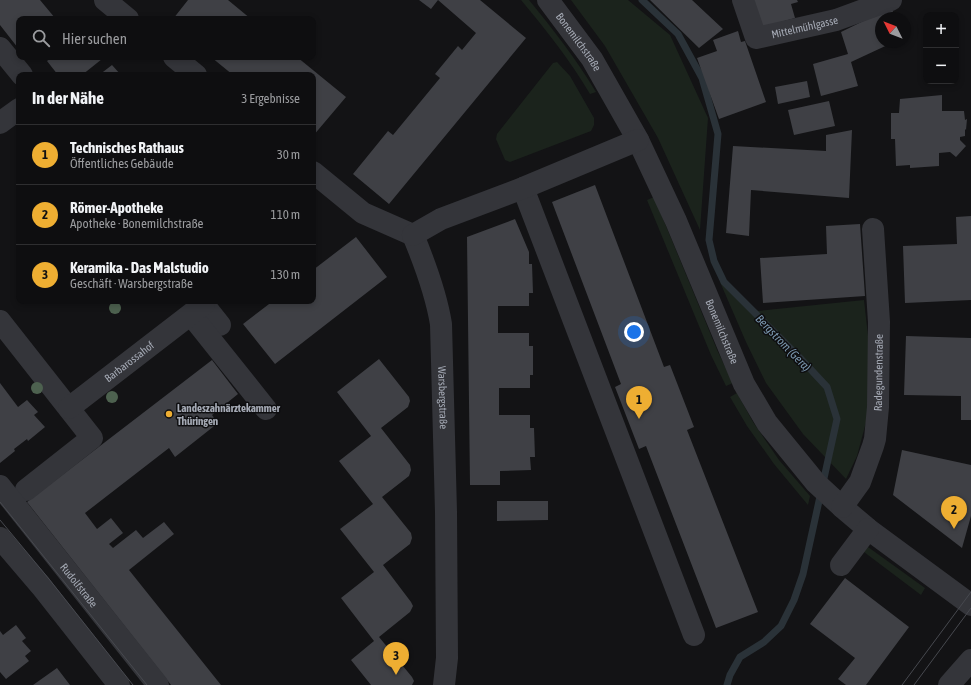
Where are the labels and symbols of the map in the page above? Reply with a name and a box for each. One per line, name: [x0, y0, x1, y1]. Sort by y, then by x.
street label: Bonemilchstraße: [554, 11, 604, 73]
north arrow: [875, 12, 911, 48]
street label: Mittelmühlgasse: [770, 14, 839, 40]
street label: Bonemilchstraße: [703, 297, 741, 366]
water label: Bergstrom (Gera): [753, 312, 814, 374]
your location: [624, 322, 644, 342]
street label: Radegundenstraße: [872, 334, 885, 412]
street label: Barbarossahof: [102, 339, 156, 384]
street label: Warsbergstraße: [436, 366, 450, 429]
pin: 1: [626, 386, 652, 419]
place label: Landeszahnärztekammer Thüringen: [177, 402, 281, 427]
marker: Landeszahnärztekammer Thüringen: [164, 409, 174, 419]
pin: 2: [941, 496, 967, 529]
street label: Rudolfstraße: [58, 561, 100, 610]
pin: 3: [383, 642, 409, 675]

